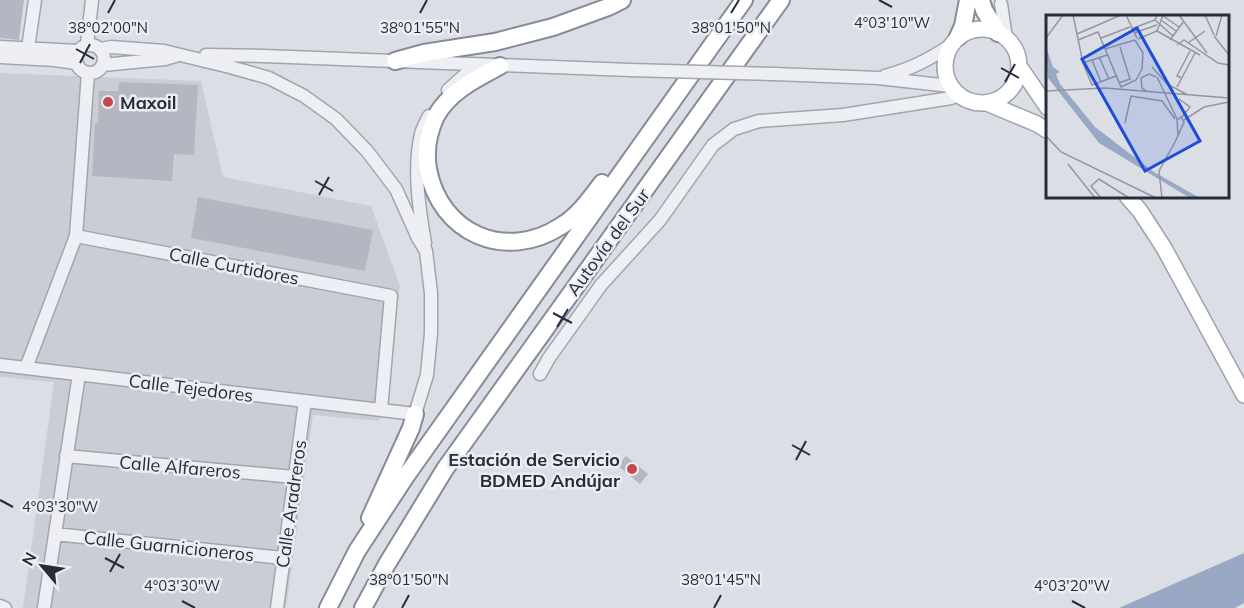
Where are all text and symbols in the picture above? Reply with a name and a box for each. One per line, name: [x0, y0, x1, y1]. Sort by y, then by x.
text: 4°03'10"W: [854, 13, 931, 32]
inset map: [1046, 15, 1229, 198]
text: 38°02'00"N: [68, 18, 148, 37]
text: 38°01'55"N: [380, 18, 460, 37]
text: 38°01'50"N: [691, 18, 771, 37]
place label: Maxoil: [120, 91, 177, 114]
marker: Maxoil: [101, 95, 115, 109]
street label: Autovía del Sur: [561, 183, 655, 300]
street label: Calle Curtidores: [167, 242, 301, 290]
street label: Calle Tejedores: [127, 369, 255, 407]
street label: Calle Aradreros: [271, 438, 311, 569]
place label: Estación de Servicio BDMED Andújar: [448, 448, 621, 492]
street label: Calle Alfareros: [118, 450, 242, 484]
marker: Estación de Servicio BDMED Andújar: [625, 462, 639, 476]
text: 4°03'30"W: [22, 497, 99, 516]
street label: Calle Guarnicioneros: [83, 526, 255, 566]
north arrow: [12, 536, 72, 596]
text: N: [17, 549, 41, 569]
text: 38°01'50"N: [369, 570, 449, 589]
text: 38°01'45"N: [681, 570, 761, 589]
text: 4°03'30"W: [144, 576, 221, 595]
text: 4°03'20"W: [1034, 576, 1111, 595]

